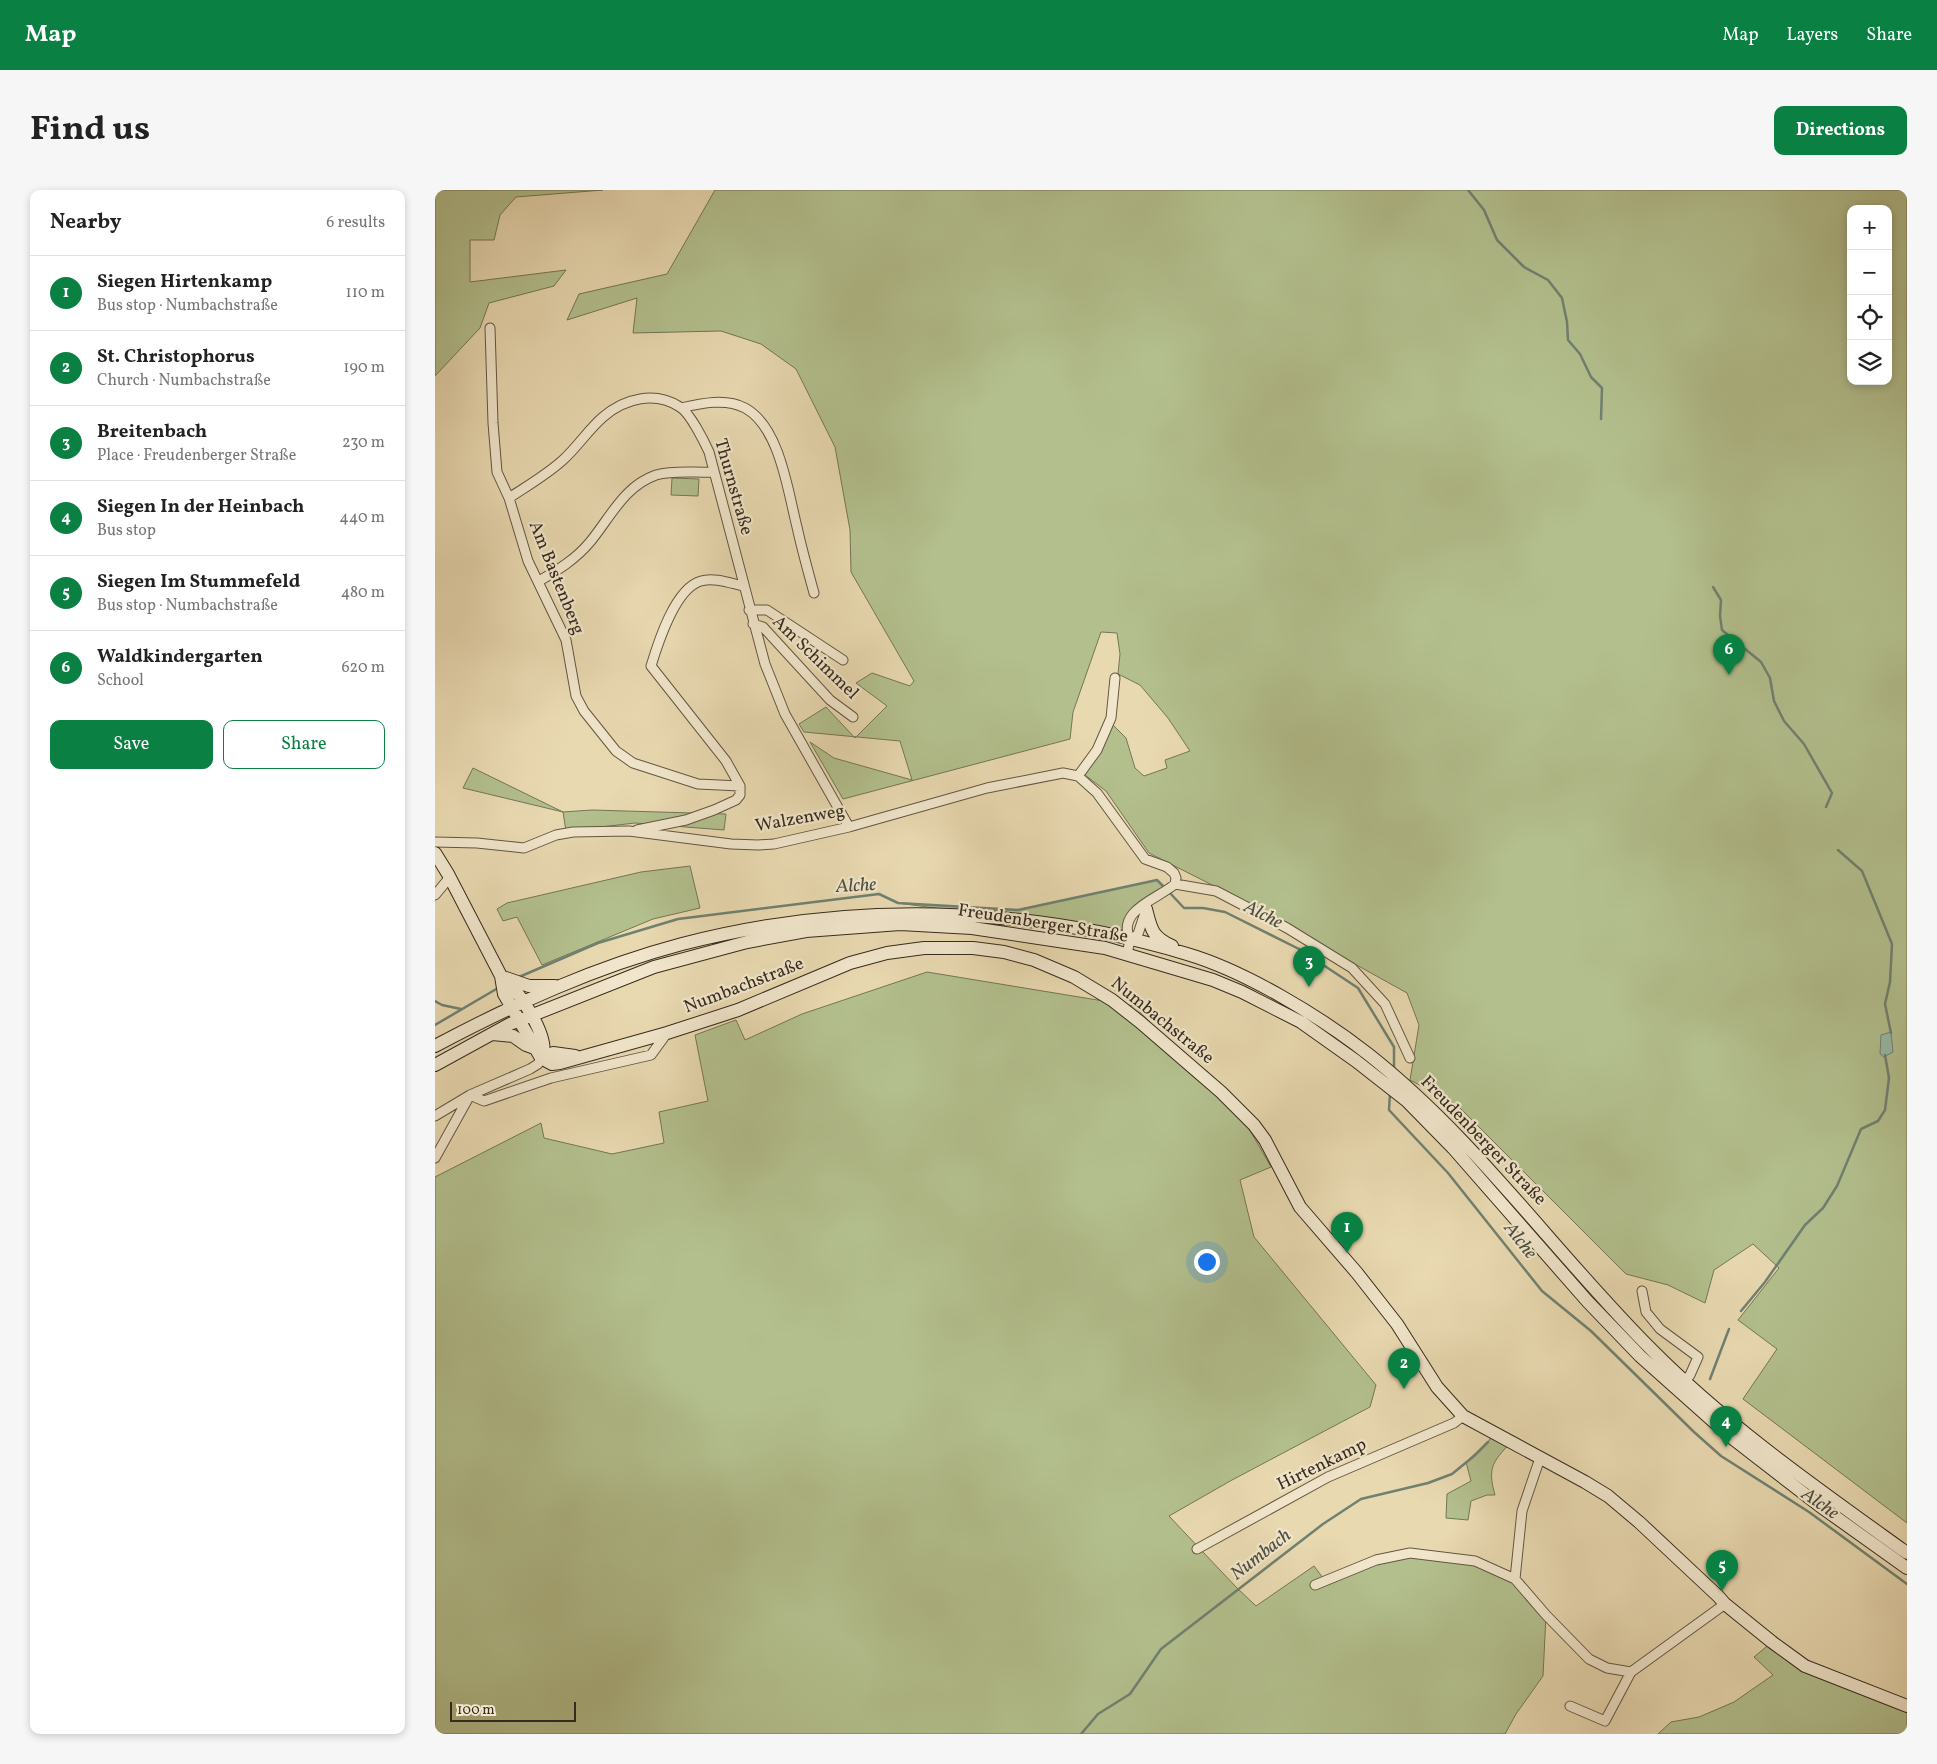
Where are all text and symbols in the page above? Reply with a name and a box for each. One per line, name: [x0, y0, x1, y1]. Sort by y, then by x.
text: Map: [25, 18, 76, 52]
text: Map: [1722, 23, 1758, 48]
text: Layers: [1786, 23, 1838, 48]
text: Share: [1866, 23, 1912, 48]
text: Find us: [30, 106, 150, 154]
button: Directions: [1774, 106, 1907, 155]
map controls: [1847, 205, 1892, 385]
button: +: [1847, 205, 1892, 250]
text: Nearby: [50, 208, 121, 237]
text: 6 results: [326, 212, 385, 234]
button: −: [1847, 250, 1892, 295]
text: Siegen Hirtenkamp: [97, 269, 272, 295]
text: 1: [63, 282, 69, 304]
text: 110 m: [346, 282, 385, 304]
text: Bus stop · Numbachstraße: [97, 295, 278, 317]
button: locate: [1847, 295, 1892, 340]
button: layers: [1847, 340, 1892, 385]
text: St. Christophorus: [97, 344, 255, 370]
text: 2: [62, 357, 70, 379]
text: 190 m: [343, 357, 385, 379]
text: Church · Numbachstraße: [97, 370, 271, 392]
text: Breitenbach: [97, 419, 207, 445]
text: 3: [62, 432, 70, 454]
text: 230 m: [342, 432, 385, 454]
street label: Thurnstraße: [707, 436, 759, 538]
text: Place · Freudenberger Straße: [97, 445, 296, 467]
text: Siegen In der Heinbach: [97, 494, 304, 520]
text: 4: [61, 507, 71, 529]
text: 440 m: [339, 507, 385, 529]
street label: Am Bastenberg: [522, 517, 590, 639]
text: Bus stop: [97, 520, 156, 542]
text: Siegen Im Stummefeld: [97, 569, 300, 595]
text: 5: [62, 582, 70, 604]
text: 480 m: [341, 582, 385, 604]
text: Bus stop · Numbachstraße: [97, 595, 278, 617]
street label: Am Schimmel: [766, 610, 864, 706]
pin: 6: [1713, 634, 1745, 675]
text: Waldkindergarten: [97, 644, 263, 670]
text: 6: [62, 657, 70, 679]
text: 620 m: [341, 657, 385, 679]
text: School: [97, 670, 144, 692]
button: Save: [50, 720, 213, 769]
button: Share: [223, 720, 385, 769]
street label: Walzenweg: [753, 799, 847, 839]
water label: Alche: [834, 872, 877, 900]
water label: Alche: [1238, 894, 1287, 936]
street label: Freudenberger Straße: [956, 898, 1130, 950]
pin: 3: [1293, 946, 1325, 987]
street label: Numbachstraße: [681, 952, 807, 1020]
street label: Numbachstraße: [1105, 972, 1219, 1070]
street label: Freudenberger Straße: [1414, 1070, 1552, 1212]
pin: 1: [1331, 1212, 1363, 1253]
water label: Alche: [1497, 1216, 1543, 1265]
your location: [1194, 1249, 1220, 1275]
pin: 2: [1388, 1348, 1420, 1389]
pin: 4: [1710, 1406, 1742, 1447]
street label: Hirtenkamp: [1273, 1433, 1371, 1497]
water label: Alche: [1795, 1481, 1844, 1526]
water label: Numbach: [1225, 1523, 1297, 1587]
pin: 5: [1706, 1550, 1738, 1591]
scale bar: [450, 1699, 576, 1722]
text: 100 m: [457, 1701, 495, 1720]

